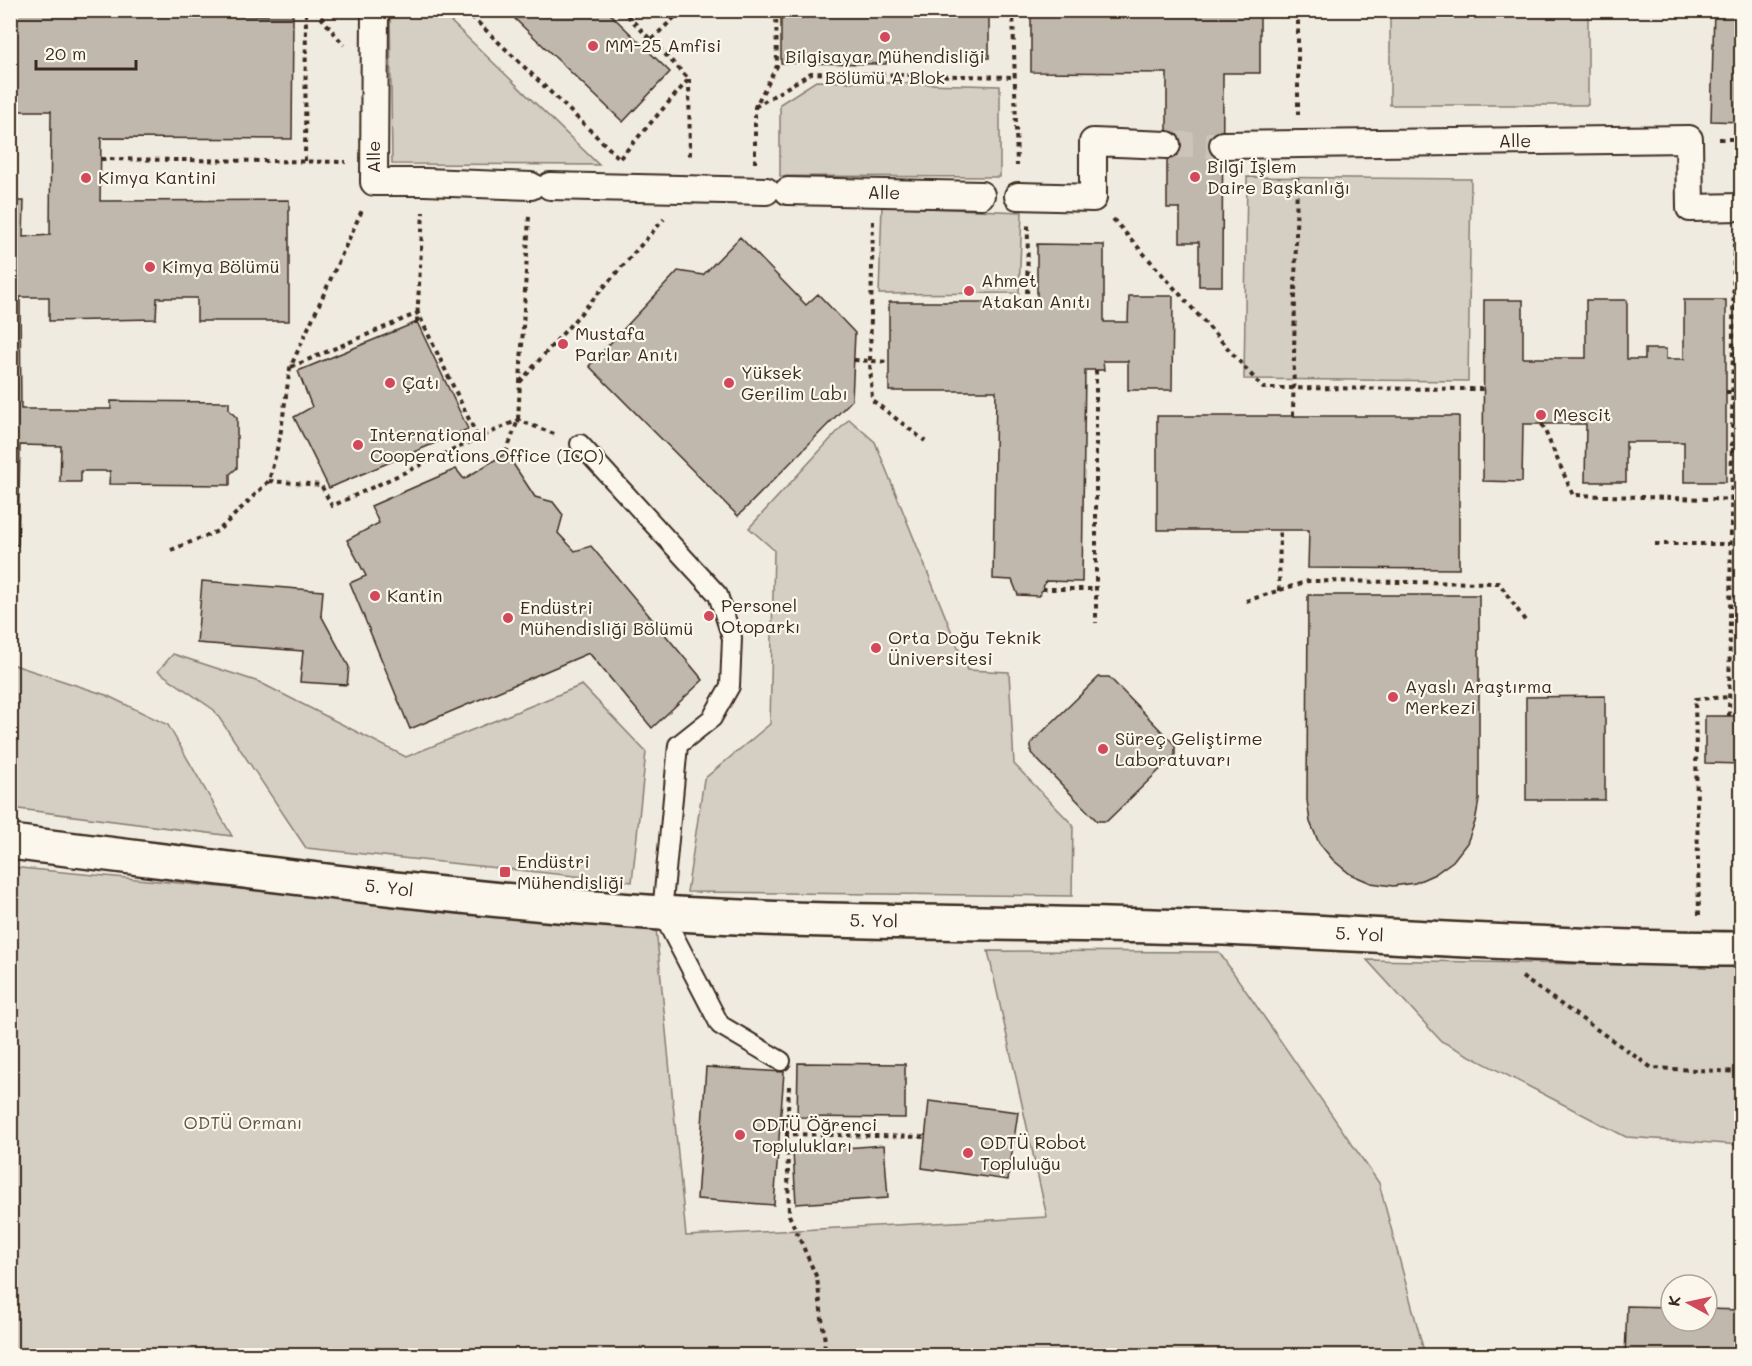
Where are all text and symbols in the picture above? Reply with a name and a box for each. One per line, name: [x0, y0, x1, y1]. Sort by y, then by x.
marker: Bilgisayar Mühendisliği Bölümü A Blok: [878, 30, 892, 44]
scale bar: [36, 33, 136, 71]
place label: MM-25 Amfisi: [605, 33, 721, 57]
marker: MM-25 Amfisi: [586, 39, 600, 53]
text: 20 m: [45, 41, 86, 65]
place label: Bilgisayar Mühendisliği Bölümü A Blok: [785, 44, 985, 89]
street label: Alle: [1498, 128, 1531, 152]
street label: Alle: [361, 141, 385, 173]
place label: Bilgi İşlem Daire Başkanlığı: [1207, 154, 1350, 199]
place label: Kimya Kantini: [98, 165, 216, 189]
marker: Bilgi İşlem Daire Başkanlığı: [1188, 170, 1202, 184]
marker: Kimya Kantini: [79, 171, 93, 185]
street label: Alle: [867, 180, 901, 204]
place label: Kimya Bölümü: [162, 254, 280, 278]
marker: Kimya Bölümü: [143, 260, 157, 274]
place label: Ahmet Atakan Anıtı: [981, 268, 1091, 313]
marker: Ahmet Atakan Anıtı: [962, 284, 976, 298]
place label: Mustafa Parlar Anıtı: [575, 321, 678, 366]
marker: Mustafa Parlar Anıtı: [556, 337, 570, 351]
place label: Yüksek Gerilim Labı: [741, 360, 848, 405]
place label: Çatı: [402, 370, 440, 394]
marker: Çatı: [383, 376, 397, 390]
marker: Yüksek Gerilim Labı: [722, 376, 736, 390]
place label: Mescit: [1553, 402, 1611, 426]
marker: Mescit: [1534, 408, 1548, 422]
place label: International Cooperations Office (ICO): [370, 422, 604, 467]
marker: International Cooperations Office (ICO): [351, 438, 365, 452]
place label: Kantin: [387, 583, 443, 607]
marker: Kantin: [368, 589, 382, 603]
place label: Personel Otoparkı: [721, 593, 800, 638]
place label: Endüstri Mühendisliği Bölümü: [520, 595, 693, 640]
marker: Personel Otoparkı: [702, 609, 716, 623]
marker: Endüstri Mühendisliği Bölümü: [501, 611, 515, 625]
place label: Orta Doğu Teknik Üniversitesi: [888, 625, 1041, 670]
marker: Orta Doğu Teknik Üniversitesi: [869, 641, 883, 655]
place label: Ayaslı Araştırma Merkezi: [1405, 674, 1552, 719]
marker: Ayaslı Araştırma Merkezi: [1386, 690, 1400, 704]
place label: Süreç Geliştirme Laboratuvarı: [1115, 726, 1263, 771]
marker: Süreç Geliştirme Laboratuvarı: [1096, 742, 1110, 756]
place label: Endüstri Mühendisliği: [517, 849, 624, 894]
marker: Endüstri Mühendisliği: [498, 865, 512, 879]
street label: 5. Yol: [364, 873, 415, 902]
street label: 5. Yol: [849, 908, 898, 933]
street label: 5. Yol: [1335, 920, 1385, 947]
park label: ODTÜ Ormanı: [184, 1110, 302, 1134]
place label: ODTÜ Öğrenci Toplulukları: [752, 1112, 877, 1157]
marker: ODTÜ Öğrenci Toplulukları: [733, 1128, 747, 1142]
place label: ODTÜ Robot Topluluğu: [980, 1130, 1087, 1175]
marker: ODTÜ Robot Topluluğu: [961, 1146, 975, 1160]
north arrow: [1659, 1273, 1719, 1333]
text: K: [1663, 1294, 1685, 1308]

